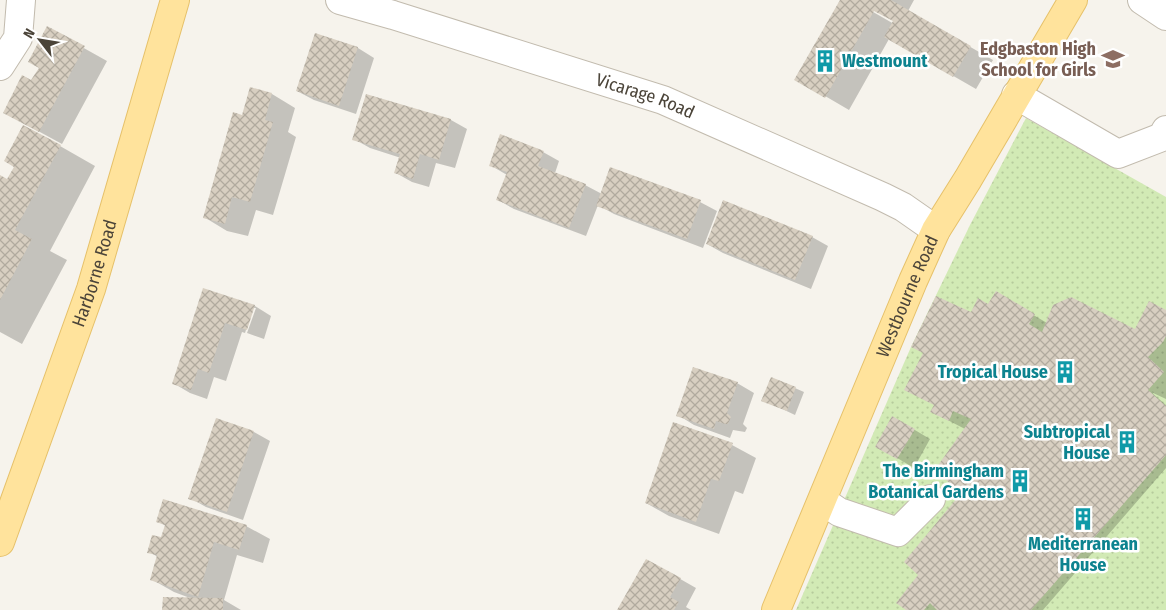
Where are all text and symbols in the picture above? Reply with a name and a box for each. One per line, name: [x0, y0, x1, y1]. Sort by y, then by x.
north arrow: [15, 15, 65, 65]
text: N: [20, 26, 39, 42]
place label: Edgbaston High School for Girls: [980, 38, 1096, 81]
school or university icon: Edgbaston High School for Girls: [1100, 46, 1126, 72]
building icon: Westmount: [812, 48, 838, 74]
place label: Westmount: [842, 50, 928, 72]
street label: Vicarage Road: [593, 69, 698, 124]
street label: Harborne Road: [67, 217, 122, 330]
street label: Westbourne Road: [871, 232, 943, 361]
building icon: Tropical House: [1052, 359, 1078, 385]
place label: Tropical House: [938, 361, 1048, 383]
place label: Subtropical House: [1024, 421, 1110, 464]
building icon: Subtropical House: [1114, 429, 1140, 455]
place label: The Birmingham Botanical Gardens: [868, 460, 1004, 503]
building icon: The Birmingham Botanical Gardens: [1007, 468, 1033, 494]
building icon: Mediterranean House: [1070, 506, 1096, 532]
place label: Mediterranean House: [1028, 533, 1138, 576]

